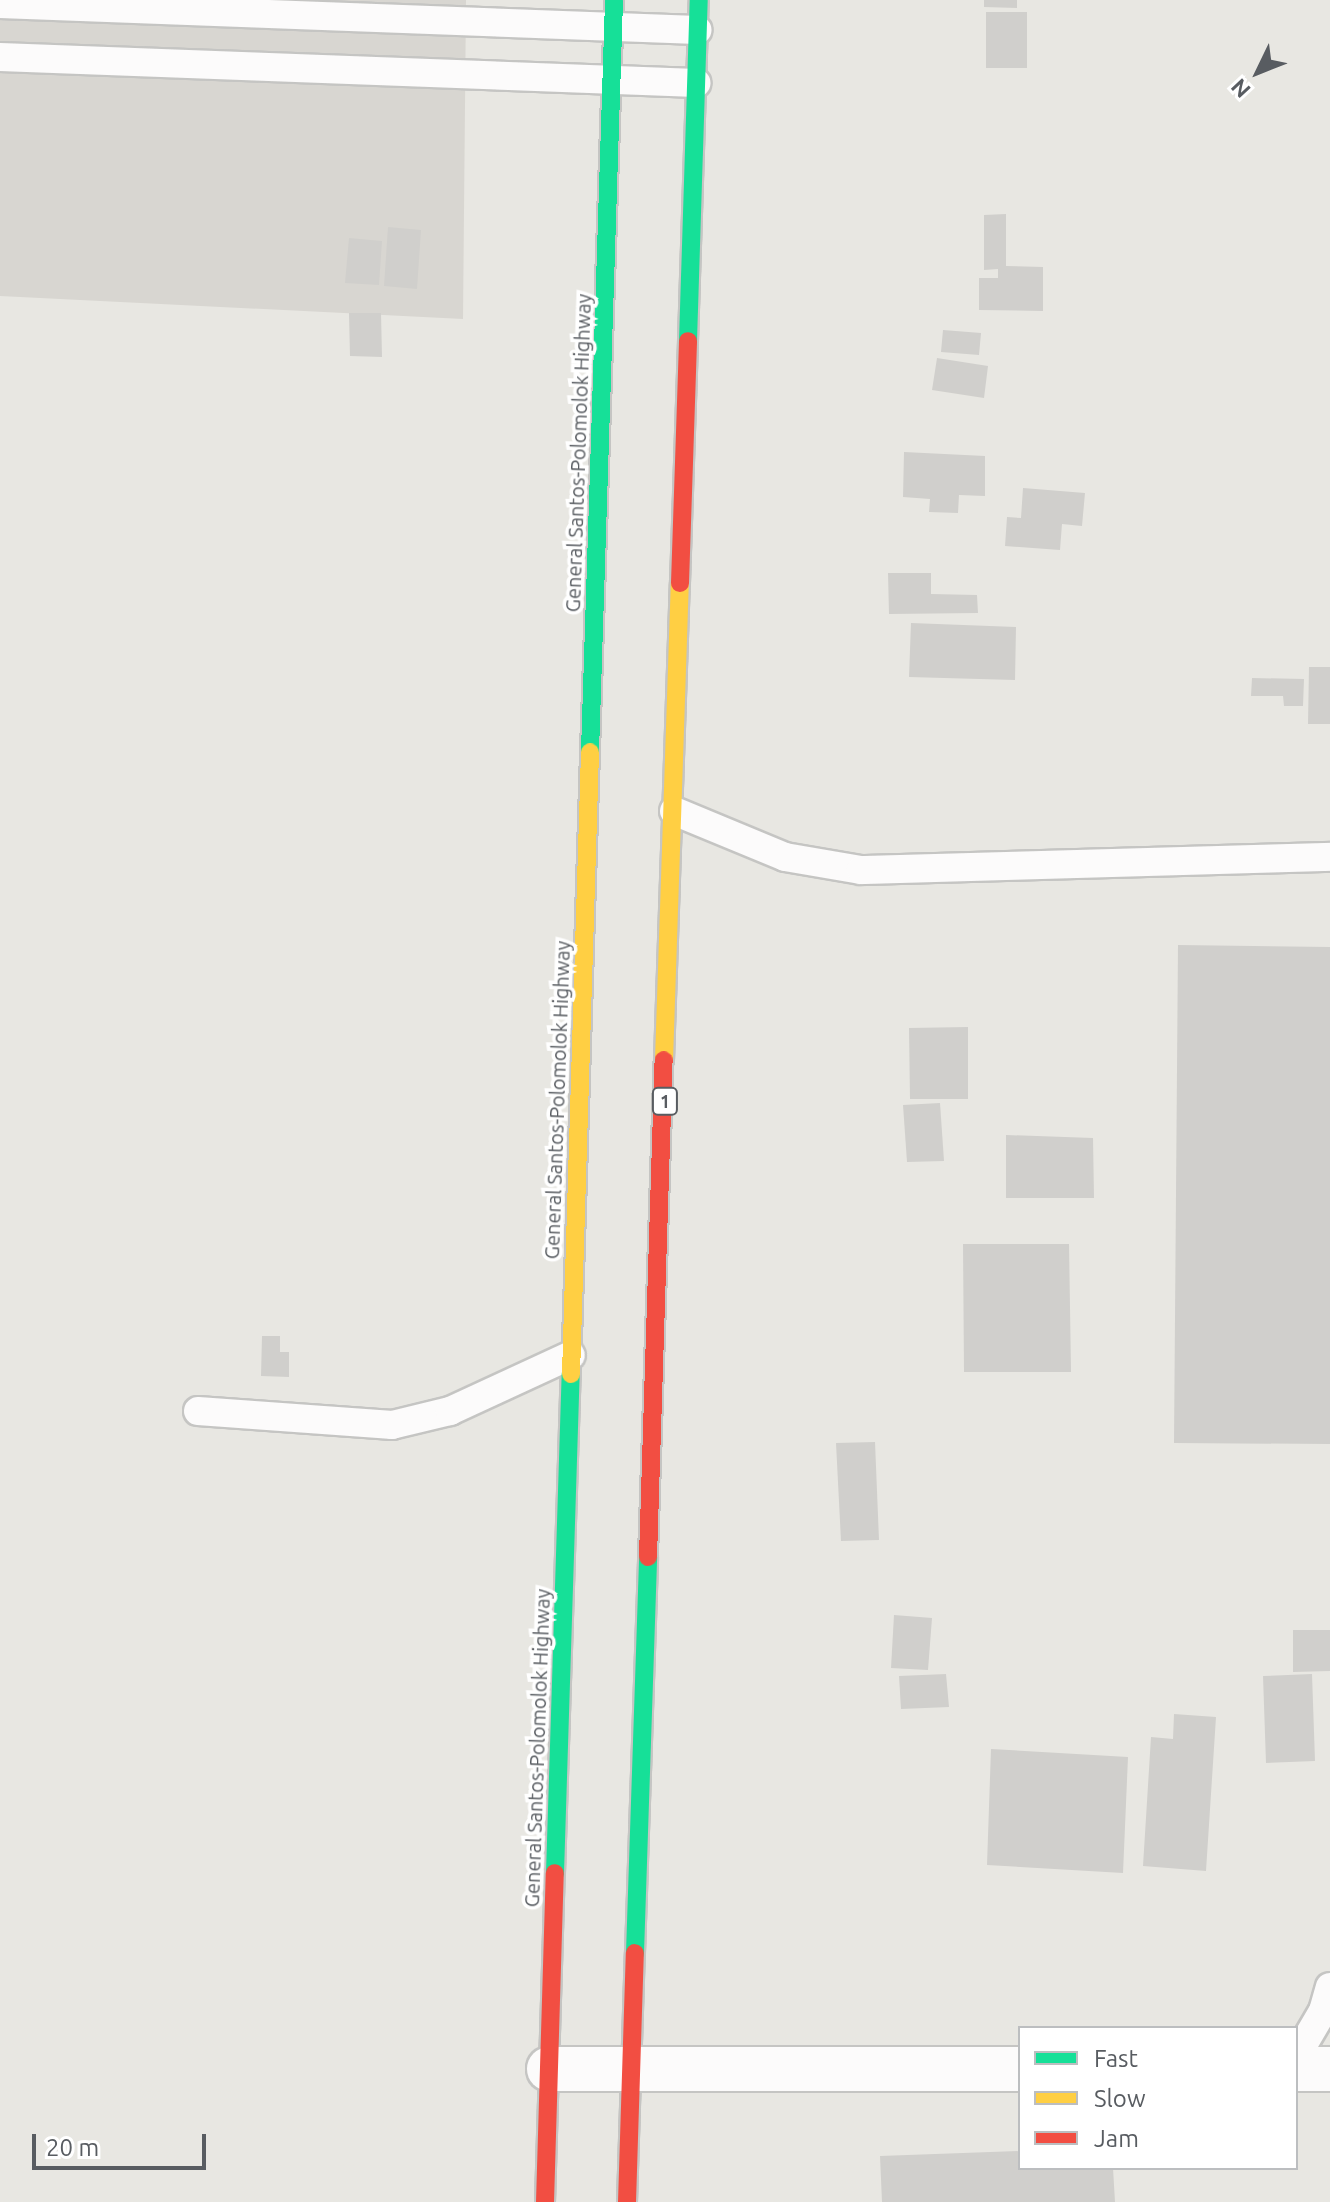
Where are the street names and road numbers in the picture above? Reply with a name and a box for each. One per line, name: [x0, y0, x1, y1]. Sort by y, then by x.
street label: General Santos-Polomolok Highway: [560, 293, 596, 613]
street label: General Santos-Polomolok Highway: [539, 940, 575, 1260]
road number: 1: [651, 1087, 679, 1115]
street label: General Santos-Polomolok Highway: [519, 1588, 555, 1908]

